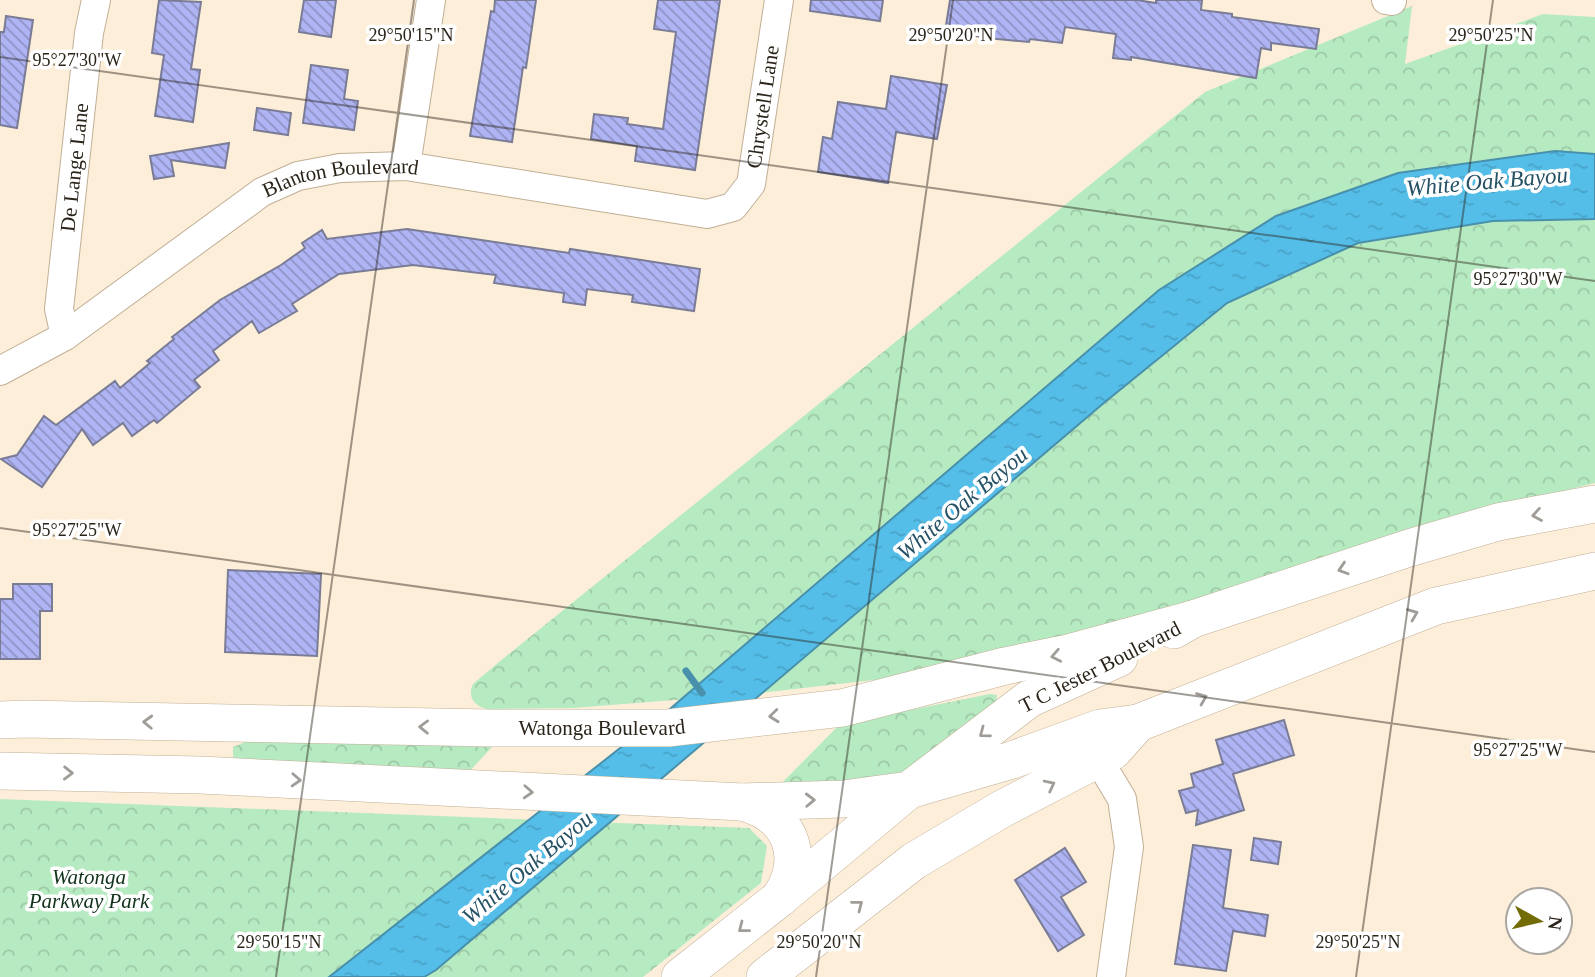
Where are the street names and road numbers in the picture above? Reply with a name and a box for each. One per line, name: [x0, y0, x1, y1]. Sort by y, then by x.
street label: Chrystell Lane: [742, 44, 784, 170]
street label: De Lange Lane: [55, 102, 93, 233]
street label: Blanton Boulevard: [259, 154, 421, 202]
street label: T C Jester Boulevard: [1015, 616, 1185, 718]
street label: Watonga Boulevard: [518, 714, 687, 740]

